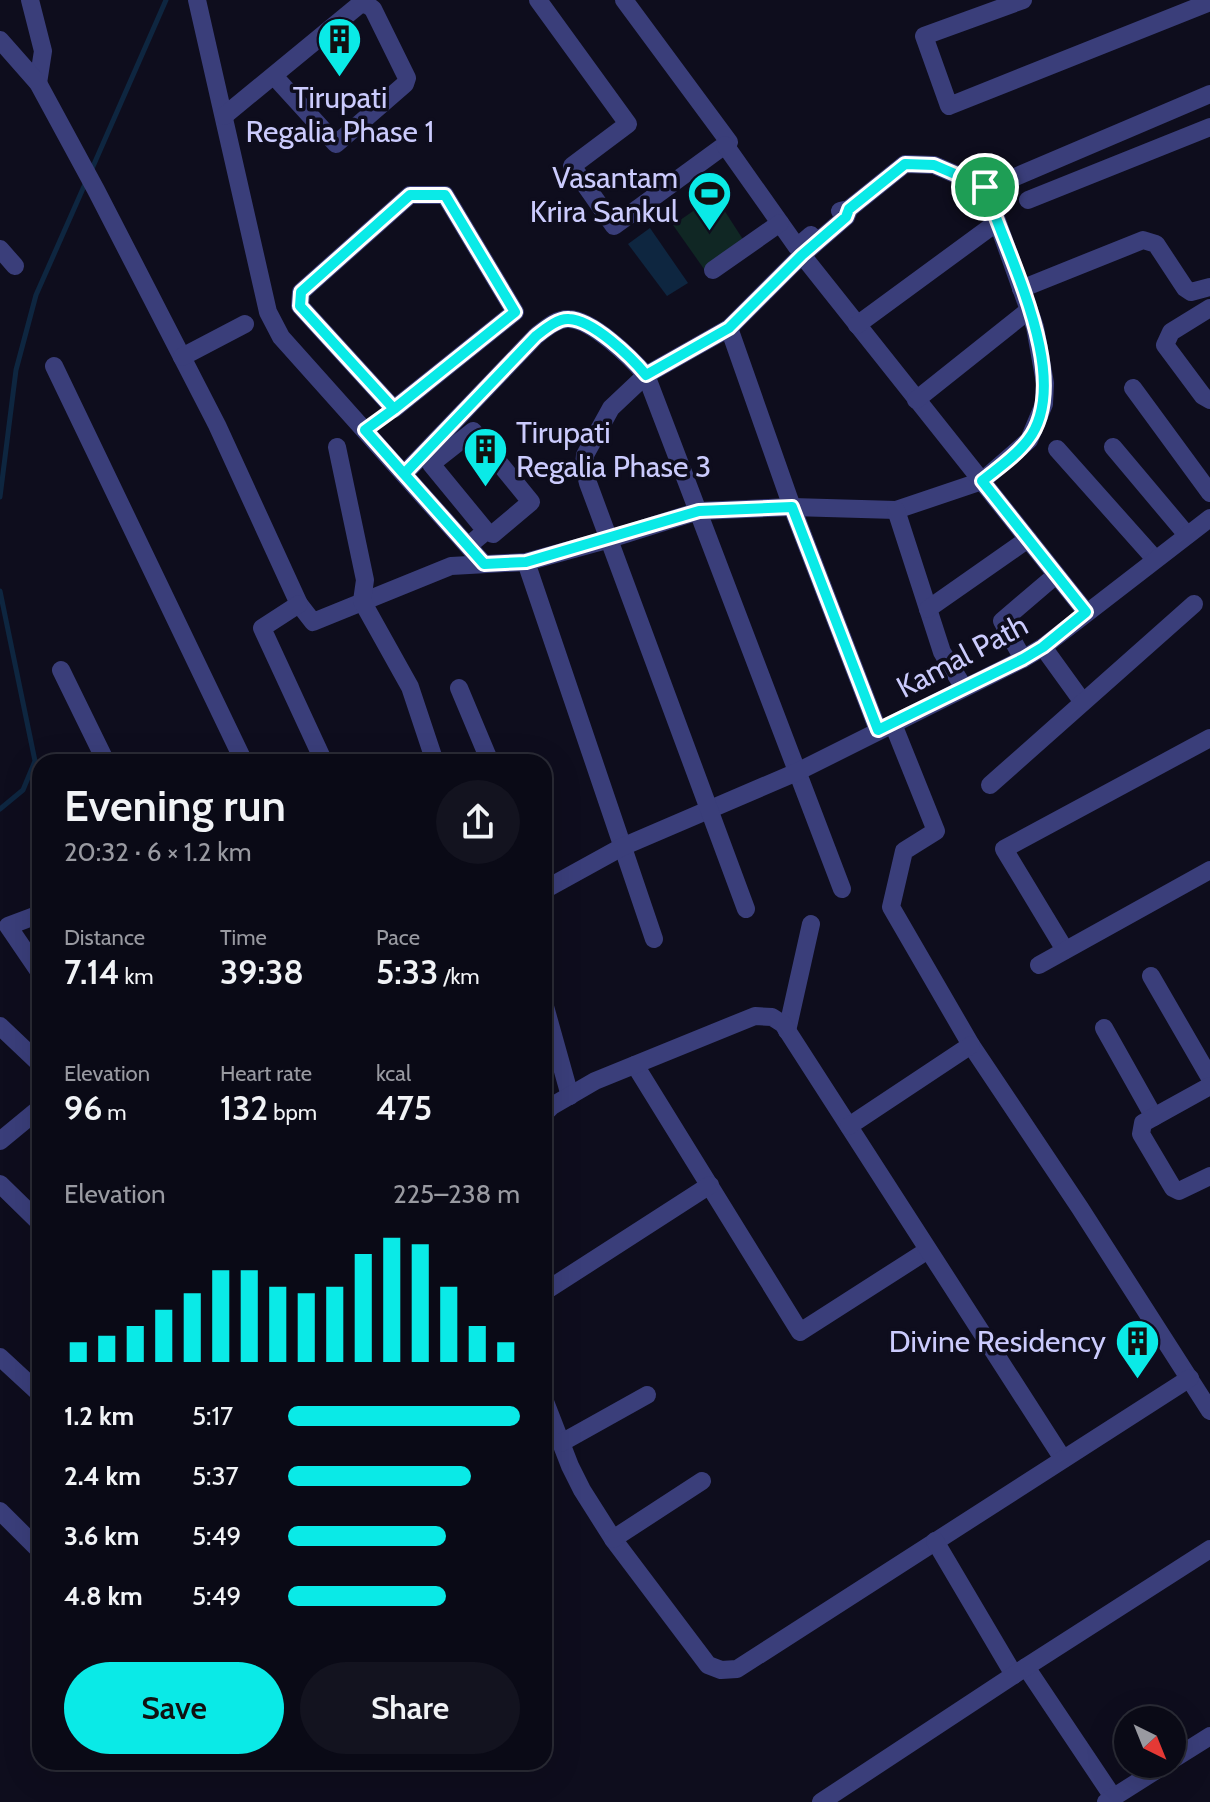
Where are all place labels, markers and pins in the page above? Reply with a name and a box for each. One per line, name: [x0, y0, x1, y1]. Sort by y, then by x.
building icon: Tirupati Regalia Phase 1: [316, 15, 364, 78]
place label: Tirupati Regalia Phase 1: [246, 79, 434, 150]
pin: [951, 153, 1019, 221]
place label: Vasantam Krira Sankul: [530, 159, 678, 230]
sports icon: Vasantam Krira Sankul: [685, 170, 733, 233]
place label: Tirupati Regalia Phase 3: [516, 414, 711, 485]
building icon: Tirupati Regalia Phase 3: [461, 425, 509, 488]
building icon: Divine Residency: [1113, 1317, 1161, 1380]
place label: Divine Residency: [889, 1323, 1106, 1360]

